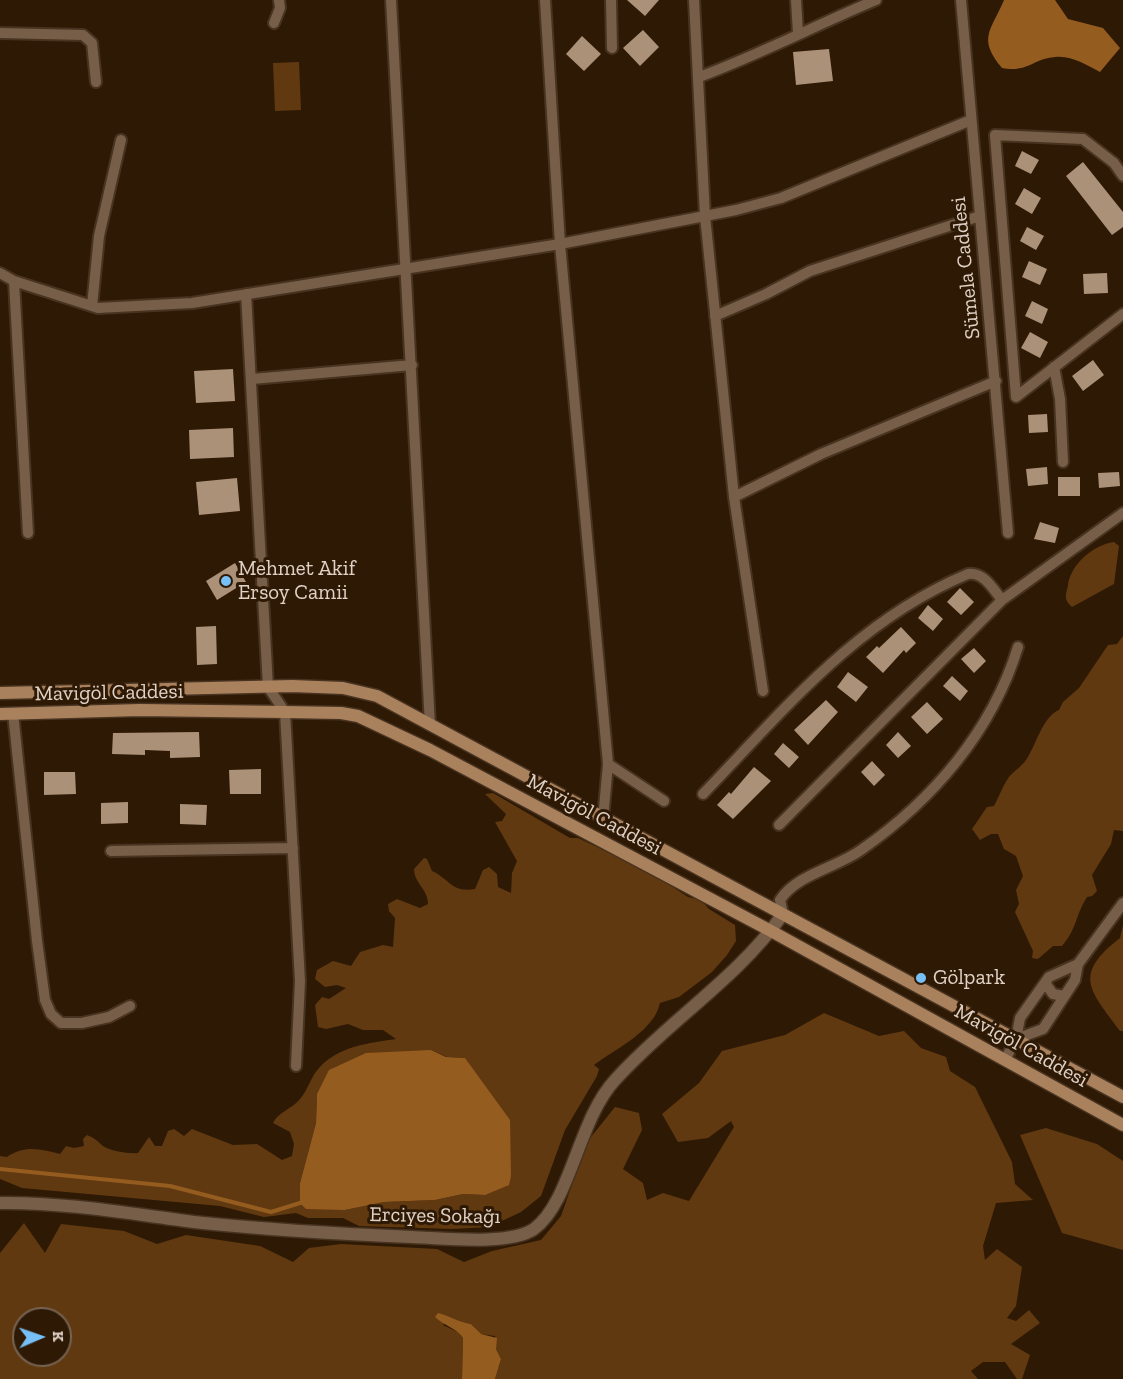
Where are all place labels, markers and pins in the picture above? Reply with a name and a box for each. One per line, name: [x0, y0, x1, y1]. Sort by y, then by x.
place label: Mehmet Akif Ersoy Camii: [238, 556, 355, 606]
marker: Mehmet Akif Ersoy Camii: [219, 574, 233, 588]
place label: Gölpark: [933, 965, 1005, 991]
marker: Gölpark: [914, 971, 928, 985]

